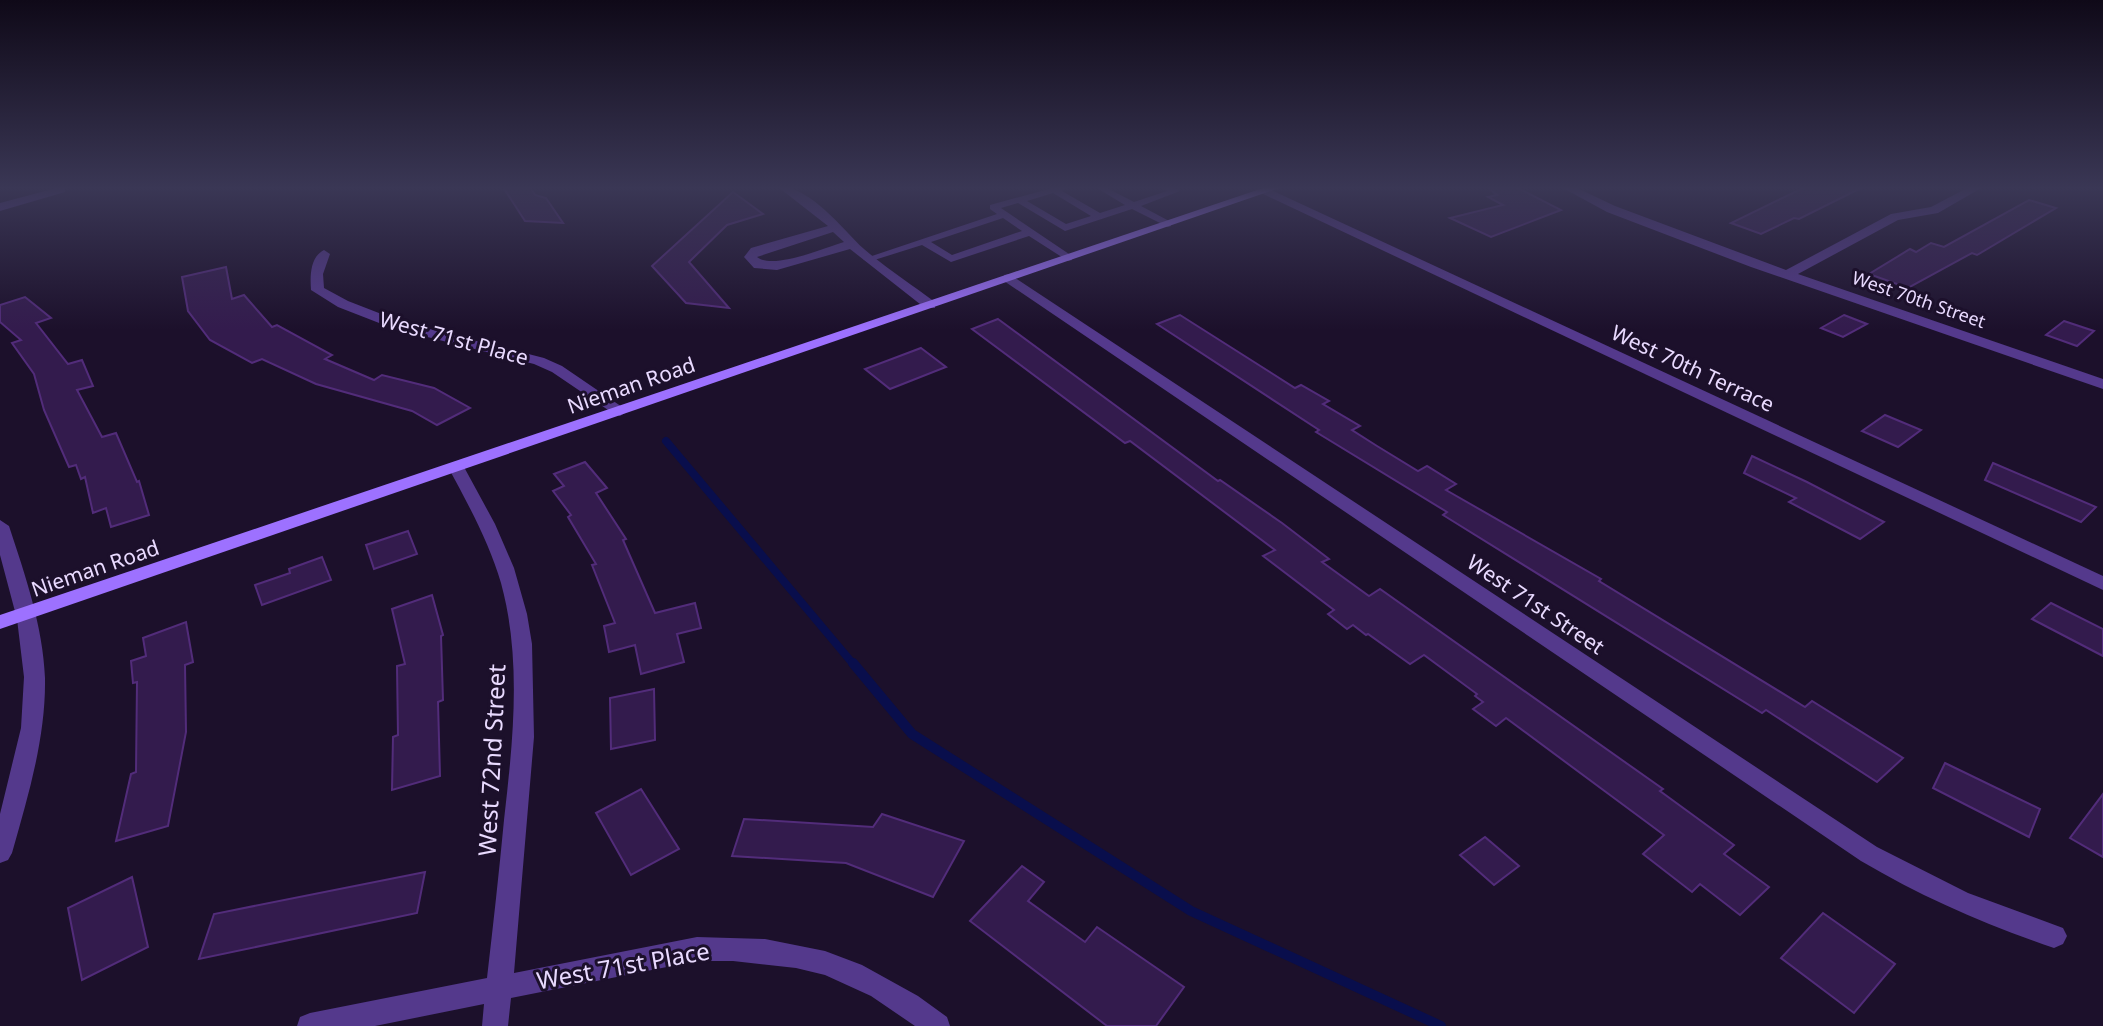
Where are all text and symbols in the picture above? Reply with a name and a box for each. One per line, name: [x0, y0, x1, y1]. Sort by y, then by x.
street label: West 70th Street: [1849, 265, 1989, 333]
street label: West 71st Place: [376, 305, 532, 371]
street label: West 70th Terrace: [1607, 318, 1779, 418]
street label: Nieman Road: [563, 350, 699, 420]
street label: Nieman Road: [27, 533, 163, 603]
street label: West 71st Street: [1462, 548, 1610, 661]
street label: West 72nd Street: [469, 663, 513, 857]
street label: West 71st Place: [534, 934, 712, 996]

